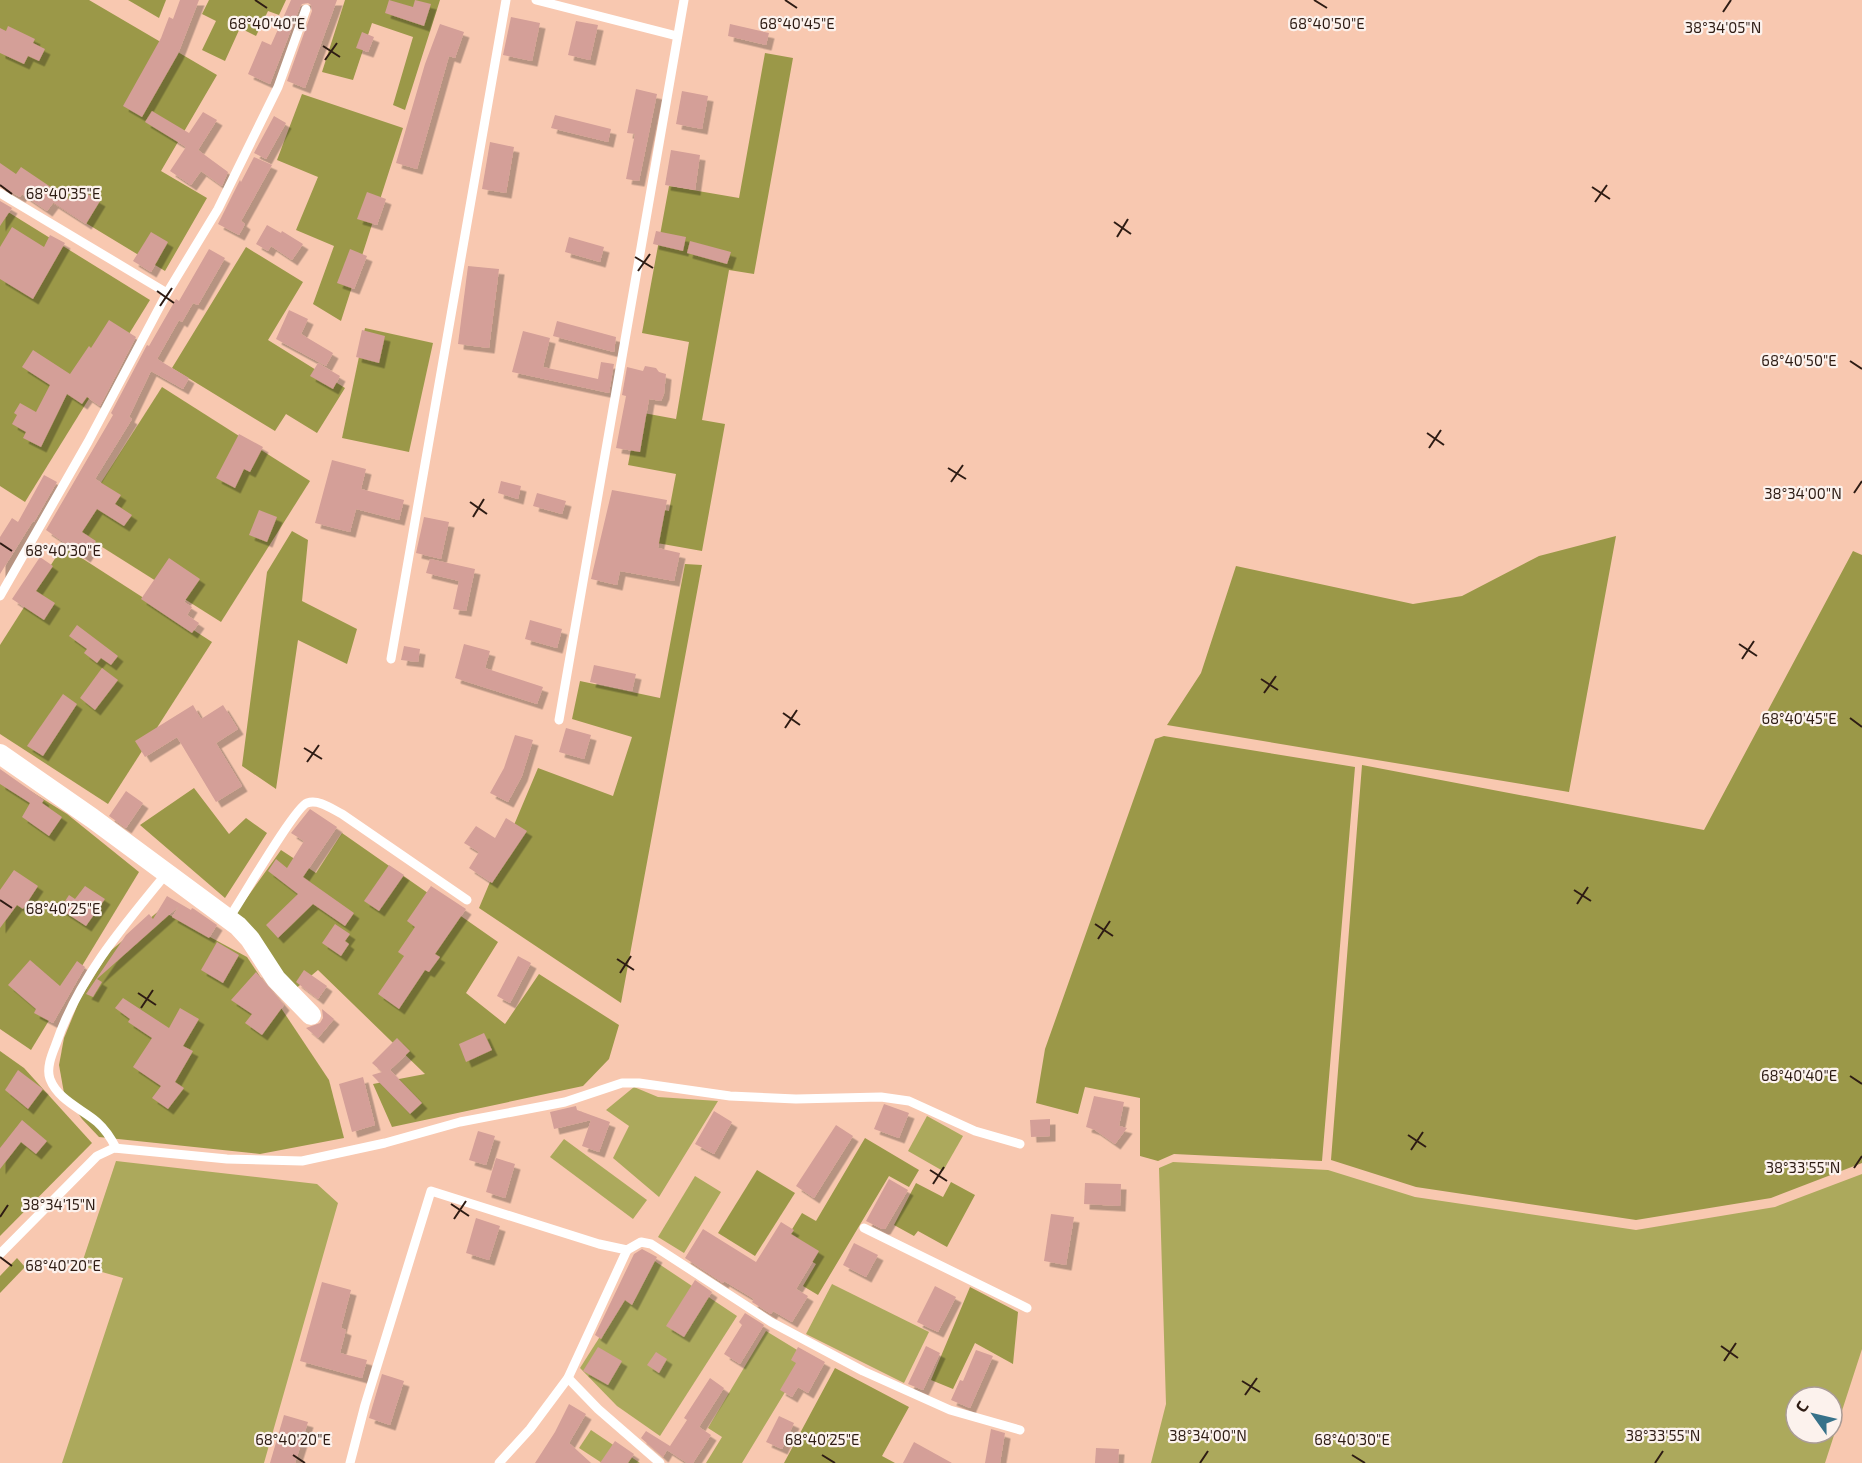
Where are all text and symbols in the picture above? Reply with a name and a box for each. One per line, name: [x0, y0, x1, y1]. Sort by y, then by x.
text: 68°40'40"E: [229, 14, 305, 32]
text: 68°40'45"E: [759, 14, 835, 32]
text: 68°40'50"E: [1289, 14, 1365, 32]
text: 38°34'05"N: [1685, 18, 1761, 36]
text: 68°40'35"E: [26, 184, 100, 202]
text: 68°40'50"E: [1761, 351, 1837, 369]
text: 38°34'00"N: [1764, 484, 1842, 502]
text: 68°40'30"E: [25, 541, 101, 559]
text: 68°40'45"E: [1761, 709, 1837, 727]
text: 68°40'25"E: [26, 899, 100, 917]
text: 68°40'40"E: [1761, 1066, 1837, 1084]
text: 38°33'55"N: [1766, 1158, 1840, 1176]
text: 38°34'15"N: [22, 1195, 96, 1213]
text: 68°40'20"E: [25, 1256, 101, 1274]
north arrow: [1784, 1385, 1844, 1445]
text: С: [1791, 1397, 1812, 1416]
text: 38°34'00"N: [1169, 1426, 1247, 1444]
text: 38°33'55"N: [1626, 1426, 1700, 1444]
text: 68°40'20"E: [255, 1430, 331, 1448]
text: 68°40'25"E: [785, 1430, 859, 1448]
text: 68°40'30"E: [1314, 1430, 1390, 1448]

